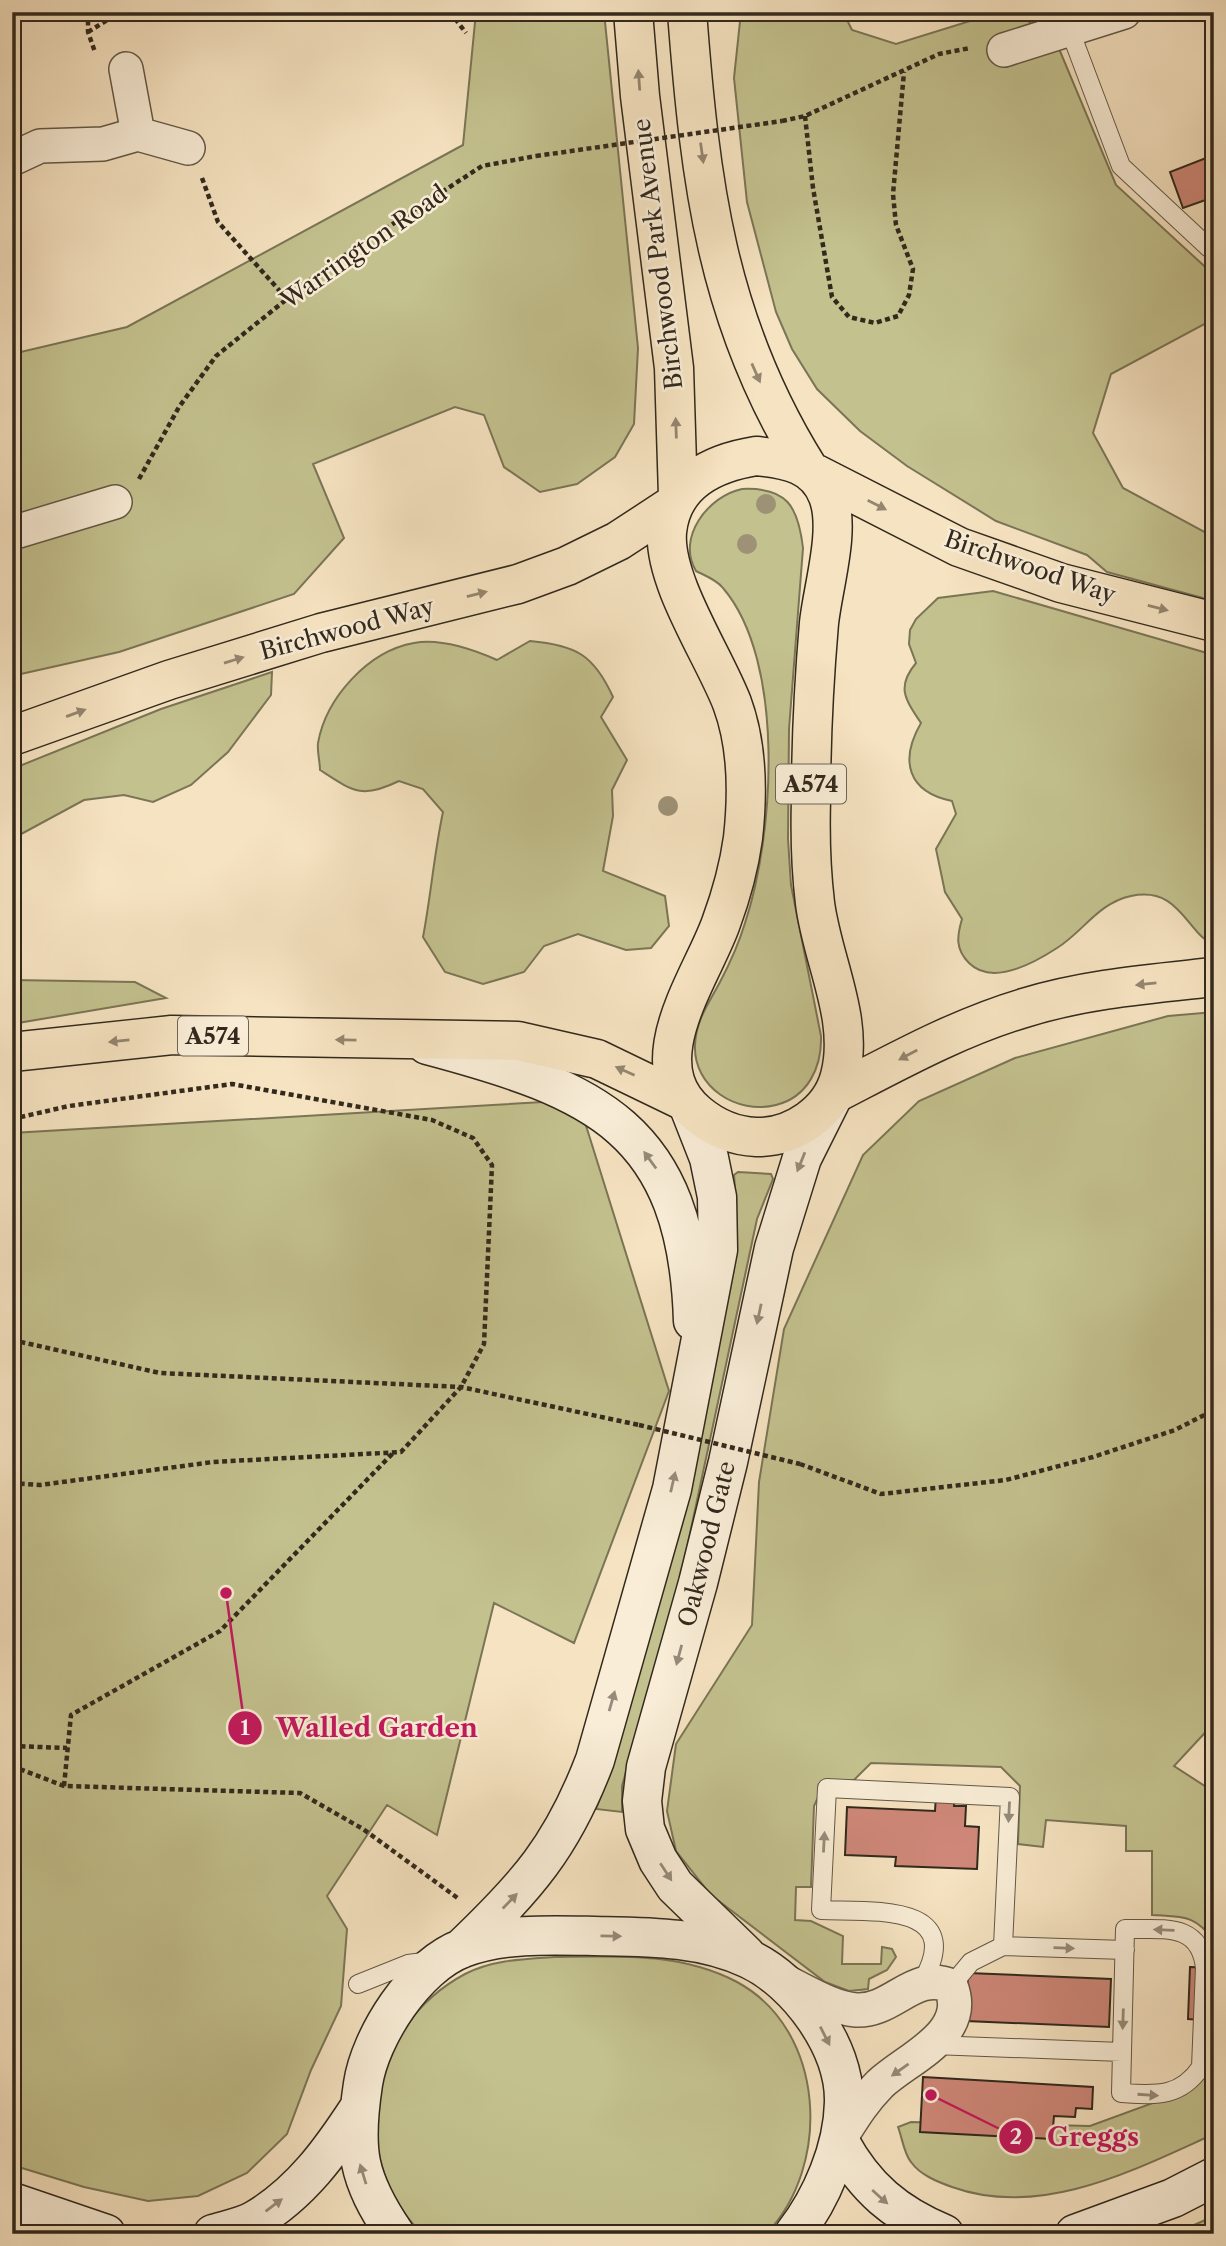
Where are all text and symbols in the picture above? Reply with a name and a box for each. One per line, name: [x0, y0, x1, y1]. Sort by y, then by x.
one-way arrow: [633, 69, 644, 91]
street label: Birchwood Park Avenue: [626, 117, 689, 391]
one-way arrow: [697, 142, 708, 164]
street label: Warrington Road: [274, 178, 453, 315]
one-way arrow: [751, 362, 762, 383]
one-way arrow: [670, 417, 682, 439]
one-way arrow: [867, 499, 887, 510]
street label: Birchwood Way: [941, 524, 1120, 610]
one-way arrow: [466, 588, 488, 599]
street label: Birchwood Way: [257, 591, 438, 666]
one-way arrow: [1148, 603, 1170, 614]
one-way arrow: [224, 654, 245, 664]
one-way arrow: [66, 707, 87, 718]
road number: A574: [776, 764, 846, 804]
one-way arrow: [1135, 979, 1157, 990]
road number: A574: [178, 1016, 248, 1056]
one-way arrow: [335, 1034, 357, 1045]
one-way arrow: [107, 1035, 129, 1046]
one-way arrow: [898, 1048, 918, 1060]
one-way arrow: [615, 1065, 635, 1077]
one-way arrow: [643, 1151, 658, 1169]
one-way arrow: [796, 1151, 807, 1172]
one-way arrow: [753, 1303, 764, 1325]
street label: Oakwood Gate: [672, 1458, 741, 1630]
one-way arrow: [668, 1471, 679, 1493]
one-way arrow: [673, 1644, 684, 1666]
one-way arrow: [607, 1690, 618, 1712]
callout: Walled Garden: [228, 1705, 492, 1752]
text: Walled Garden: [275, 1712, 478, 1744]
text: 1: [240, 1715, 250, 1740]
one-way arrow: [1003, 1801, 1014, 1823]
one-way arrow: [819, 1830, 830, 1852]
one-way arrow: [659, 1863, 673, 1881]
one-way arrow: [501, 1893, 517, 1910]
one-way arrow: [1152, 1925, 1174, 1936]
one-way arrow: [600, 1931, 622, 1942]
one-way arrow: [1053, 1943, 1075, 1954]
one-way arrow: [1117, 2008, 1129, 2030]
one-way arrow: [818, 2027, 830, 2047]
one-way arrow: [891, 2062, 909, 2076]
one-way arrow: [1137, 2090, 1159, 2101]
callout: Greggs: [998, 2113, 1153, 2160]
text: Greggs: [1047, 2121, 1139, 2153]
text: 2: [1010, 2124, 1022, 2149]
one-way arrow: [358, 2163, 368, 2184]
one-way arrow: [871, 2188, 888, 2204]
one-way arrow: [265, 2199, 283, 2213]

